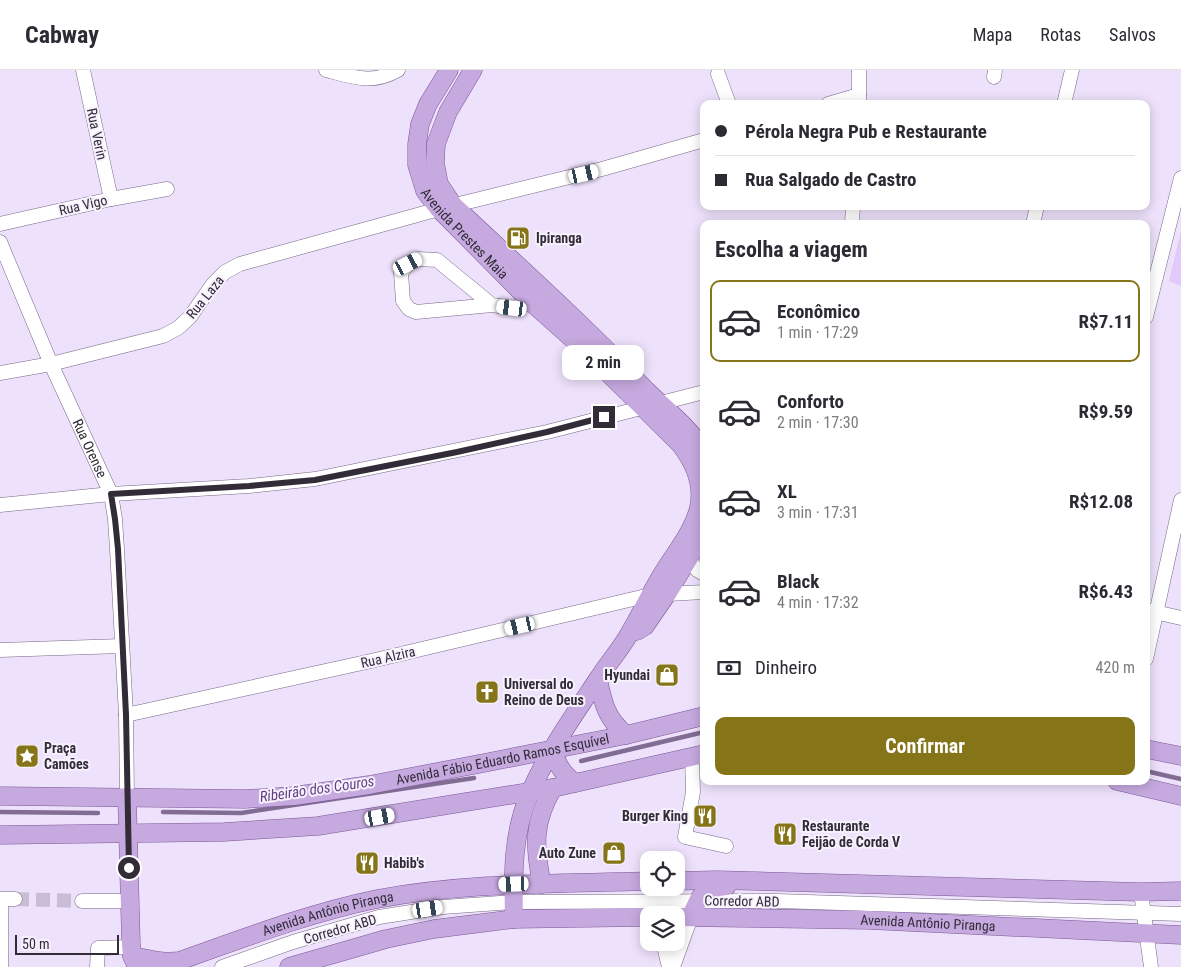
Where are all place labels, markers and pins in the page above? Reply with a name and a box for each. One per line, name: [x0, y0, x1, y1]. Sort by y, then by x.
fuel station icon: Ipiranga: [505, 225, 531, 251]
place label: Ipiranga: [536, 230, 582, 246]
shop icon: Hyundai: [654, 662, 680, 688]
place label: Hyundai: [604, 667, 650, 683]
place label: Universal do Reino de Deus: [504, 676, 584, 708]
church icon: Universal do Reino de Deus: [474, 679, 500, 705]
place label: Praça Camões: [44, 740, 89, 772]
place icon: Praça Camões: [14, 743, 40, 769]
restaurant icon: Burger King: [692, 803, 718, 829]
place label: Burger King: [622, 808, 688, 824]
place label: Restaurante Feijão de Corda V: [802, 818, 900, 850]
restaurant icon: Restaurante Feijão de Corda V: [772, 821, 798, 847]
shop icon: Auto Zune: [601, 840, 627, 866]
place label: Auto Zune: [539, 845, 596, 861]
restaurant icon: Habib's: [354, 850, 380, 876]
place label: Habib's: [384, 855, 424, 871]

